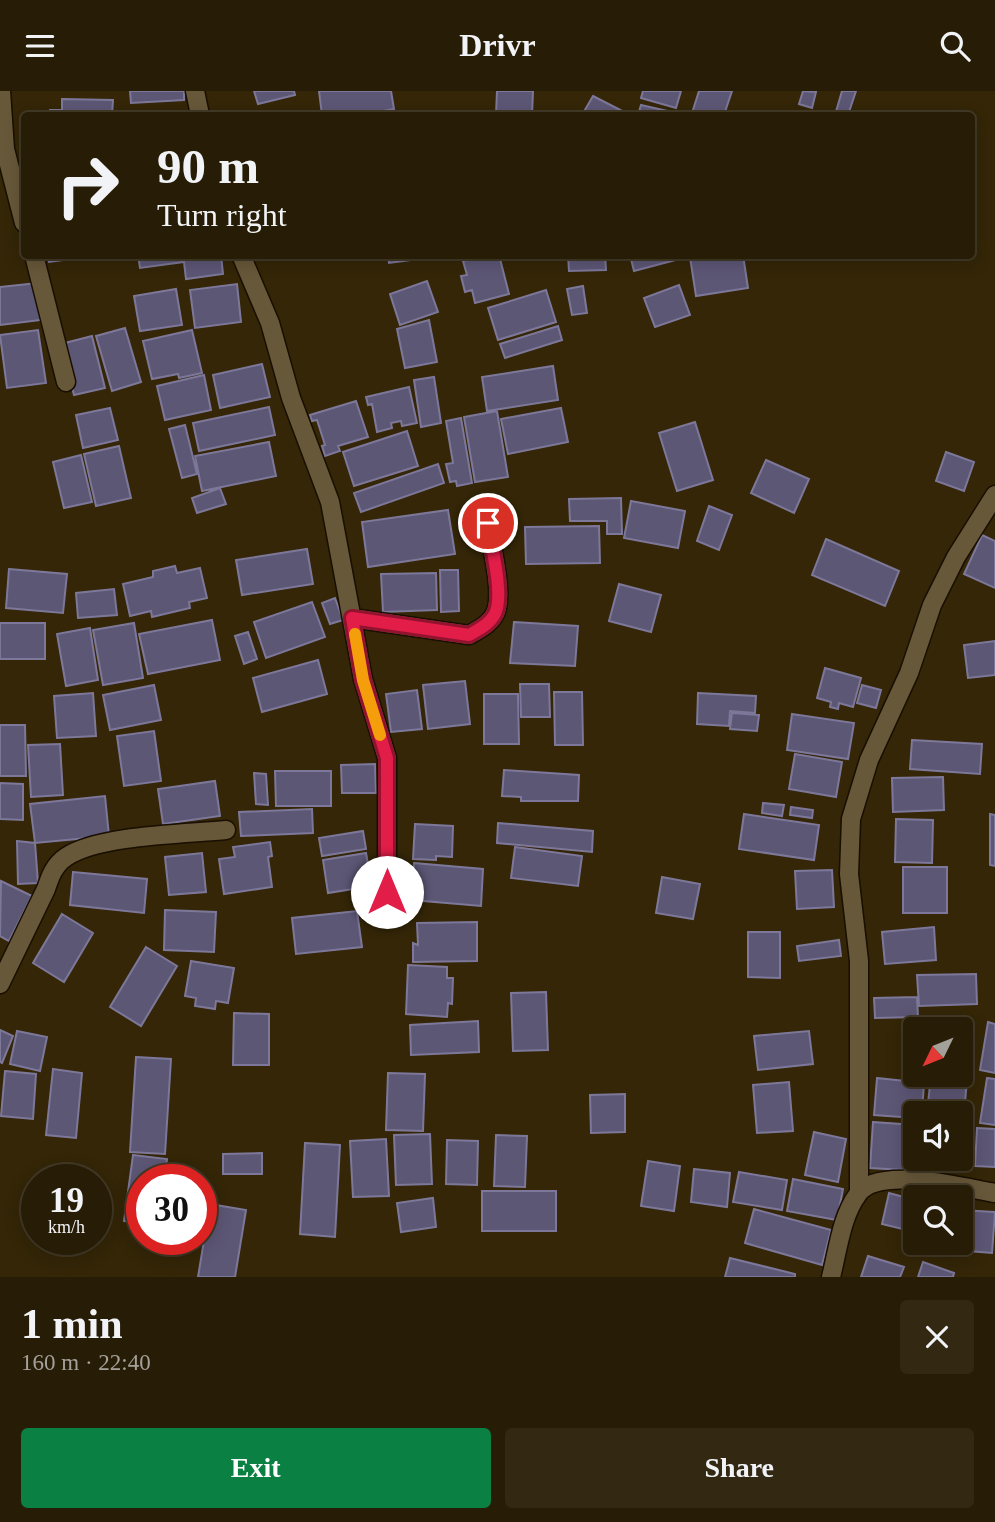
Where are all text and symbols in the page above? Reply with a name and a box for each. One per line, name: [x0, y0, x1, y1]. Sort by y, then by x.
icon: menu: [21, 27, 59, 65]
text: Drivr: [459, 27, 536, 63]
icon: search: [936, 27, 974, 65]
text: 90 m: [157, 139, 259, 194]
icon: right: [42, 140, 133, 231]
text: Turn right: [157, 197, 287, 233]
pin: [458, 493, 518, 553]
icon: arrive: [469, 504, 507, 542]
position arrow: [350, 855, 424, 929]
north arrow: [903, 1017, 973, 1087]
map controls: [903, 1017, 973, 1255]
button: sound: [903, 1101, 973, 1171]
speed limit sign: 30: [126, 1164, 217, 1255]
text: 19: [49, 1181, 84, 1220]
button: search: [903, 1185, 973, 1255]
text: km/h: [48, 1217, 85, 1237]
button: close: [900, 1300, 974, 1374]
text: 1 min: [21, 1301, 123, 1347]
text: 160 m · 22:40: [21, 1350, 151, 1375]
button: Exit: [21, 1428, 491, 1508]
button: Share: [505, 1428, 974, 1508]

